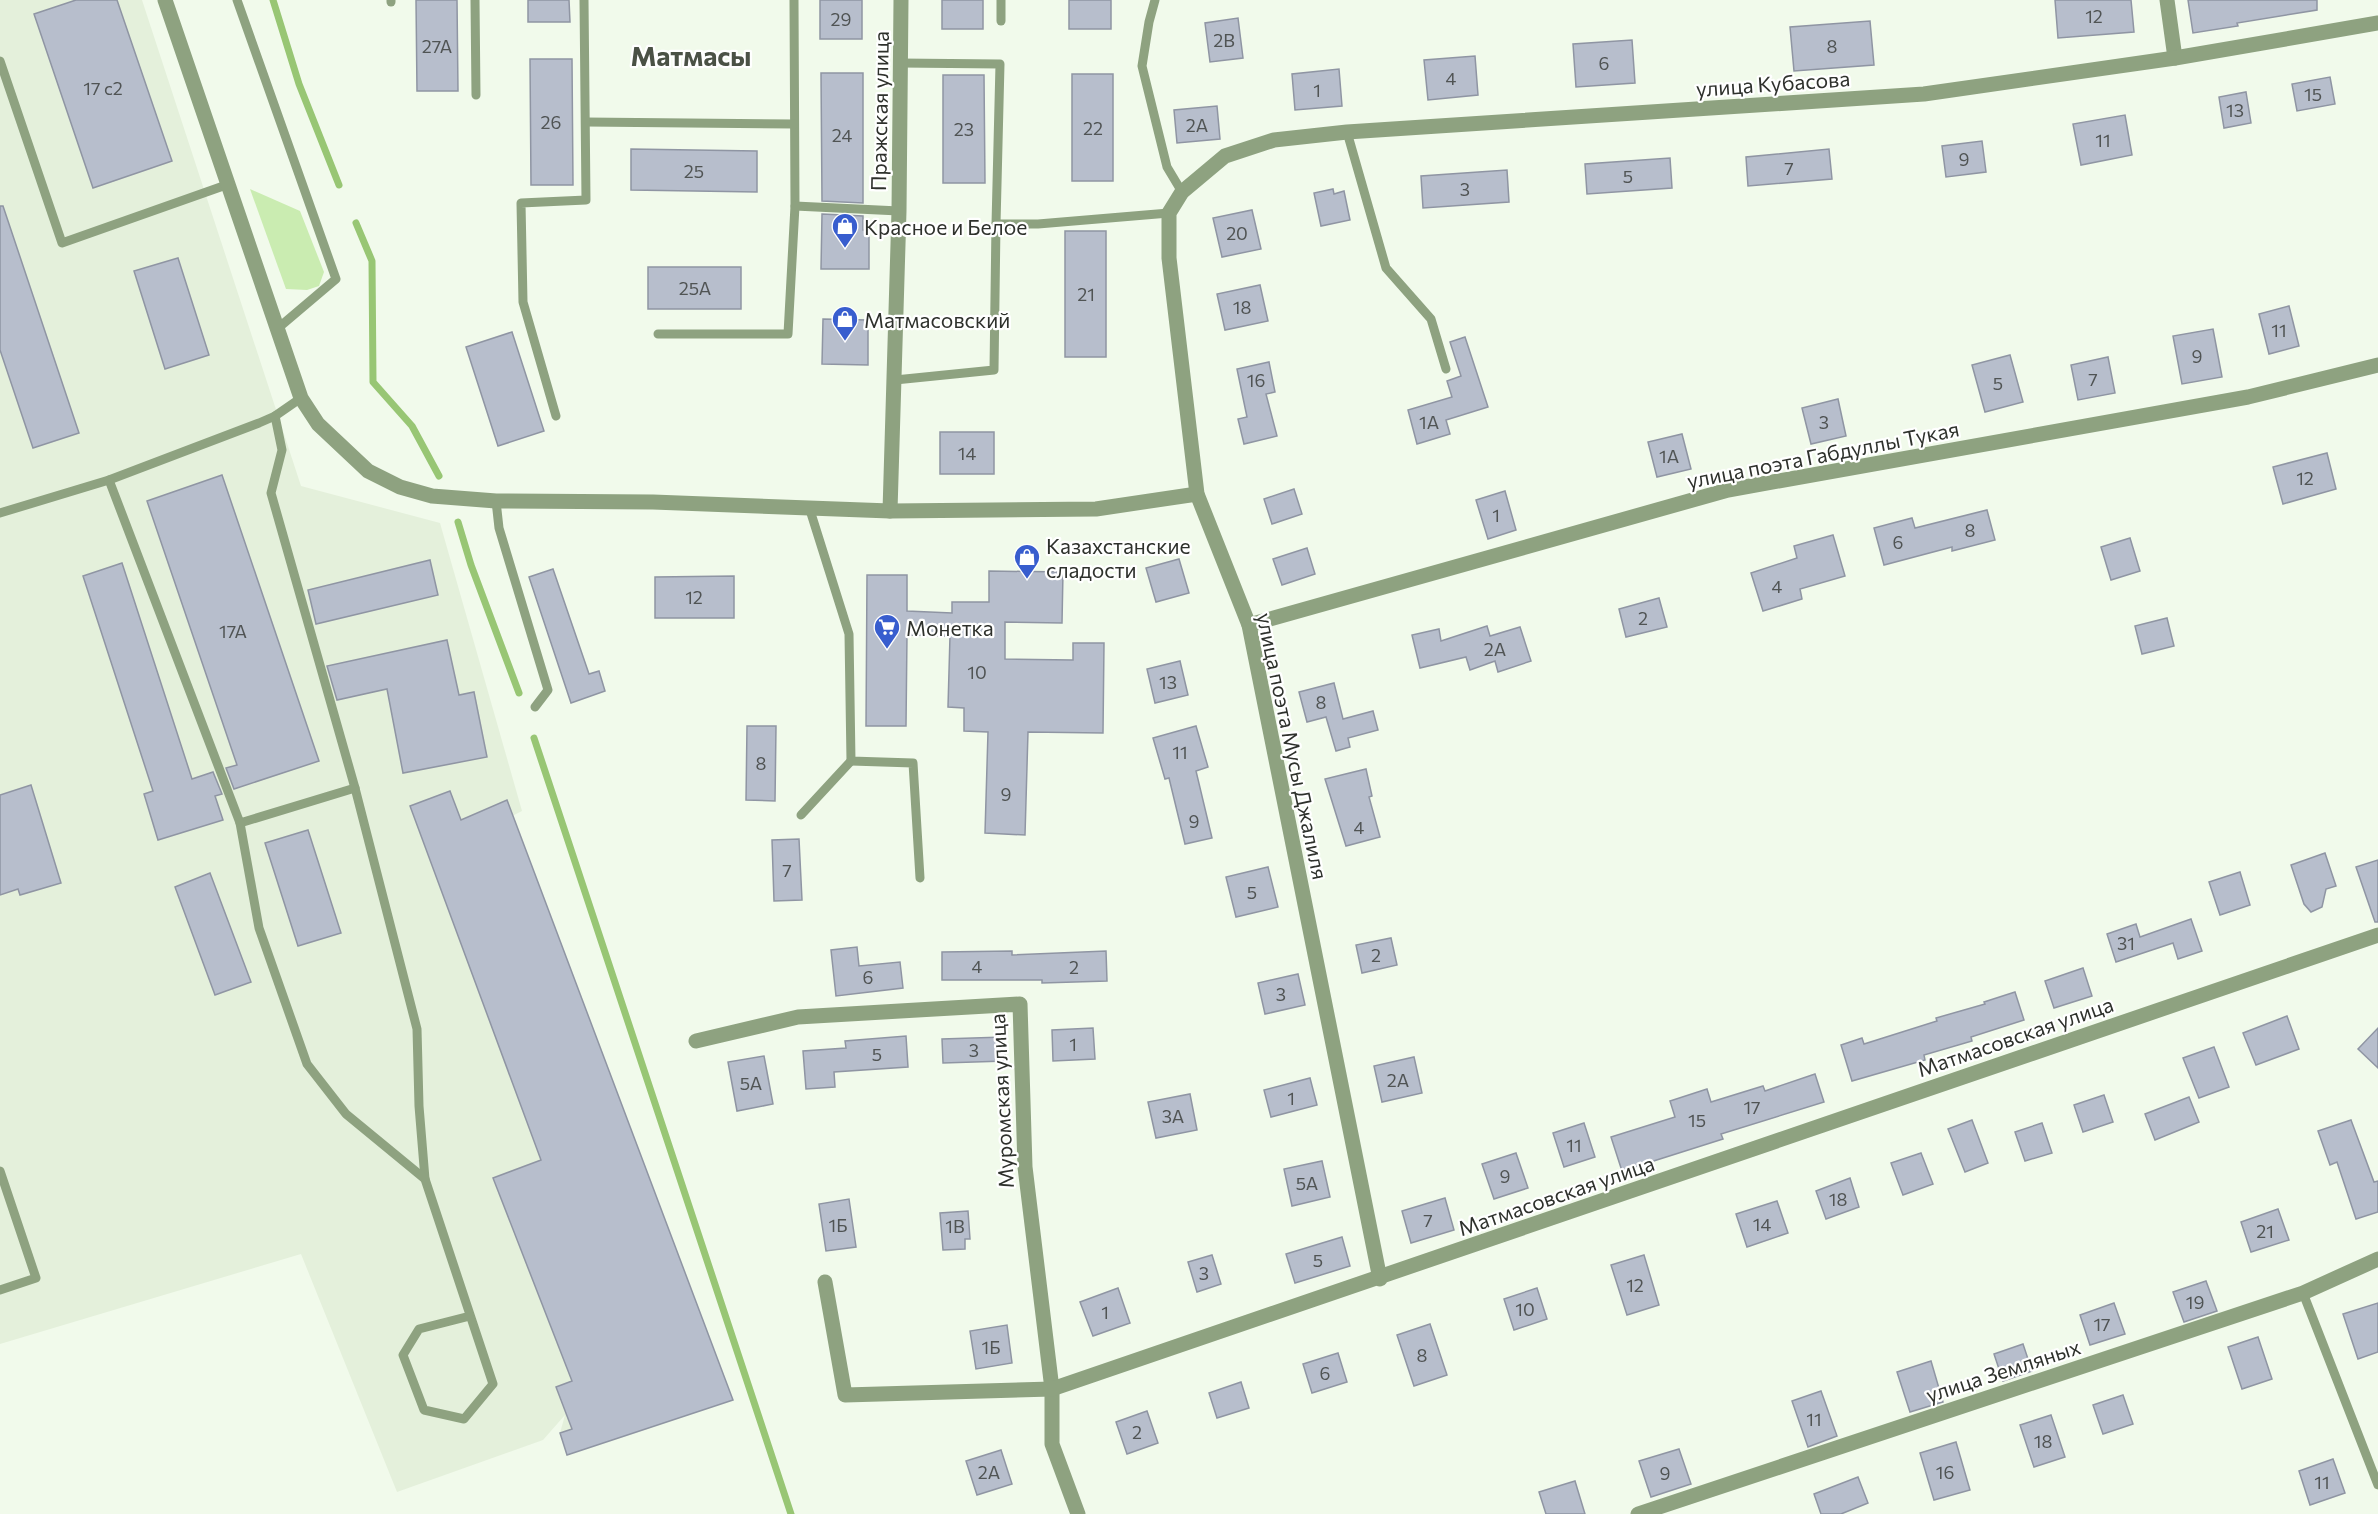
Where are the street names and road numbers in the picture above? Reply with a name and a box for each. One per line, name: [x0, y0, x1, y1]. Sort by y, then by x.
street label: Пражская улица: [865, 31, 893, 191]
street label: улица Кубасова: [1695, 65, 1851, 101]
street label: улица поэта Габдуллы Тукая: [1685, 415, 1961, 493]
street label: улица поэта Мусы Джалиля: [1252, 610, 1334, 882]
street label: Матмасовская улица: [1914, 991, 2116, 1081]
street label: Муромская улица: [984, 1013, 1018, 1189]
street label: Матмасовская улица: [1455, 1150, 1657, 1240]
street label: улица Земляных: [1923, 1333, 2083, 1407]

